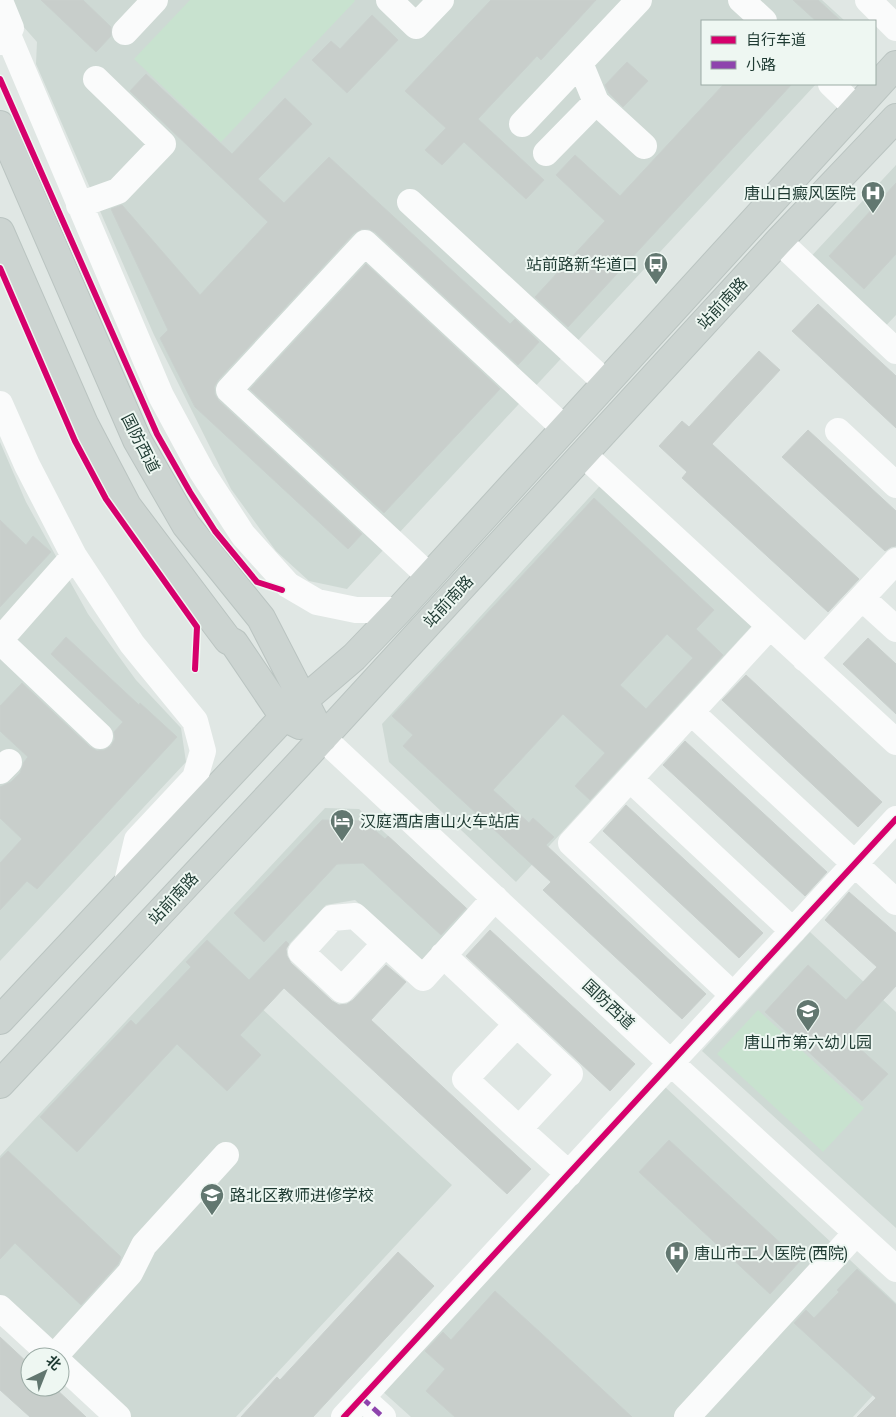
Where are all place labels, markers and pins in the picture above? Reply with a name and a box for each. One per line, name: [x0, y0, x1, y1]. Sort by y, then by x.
hospital icon: 唐山白癜风医院: [860, 180, 886, 214]
place label: 唐山白癜风医院: [744, 184, 856, 202]
bus stop icon: 站前路新华道口: [643, 251, 669, 285]
place label: 站前路新华道口: [526, 255, 638, 273]
hotel icon: 汉庭酒店唐山火车站店: [329, 808, 355, 842]
place label: 汉庭酒店唐山火车站店: [360, 812, 520, 830]
school or university icon: 唐山市第六幼儿园: [795, 998, 821, 1032]
place label: 唐山市第六幼儿园: [744, 1033, 872, 1051]
school or university icon: 路北区教师进修学校: [199, 1182, 225, 1216]
place label: 路北区教师进修学校: [230, 1186, 374, 1204]
hospital icon: 唐山市工人医院 (西院): [664, 1240, 690, 1274]
place label: 唐山市工人医院 (西院): [694, 1244, 848, 1263]

